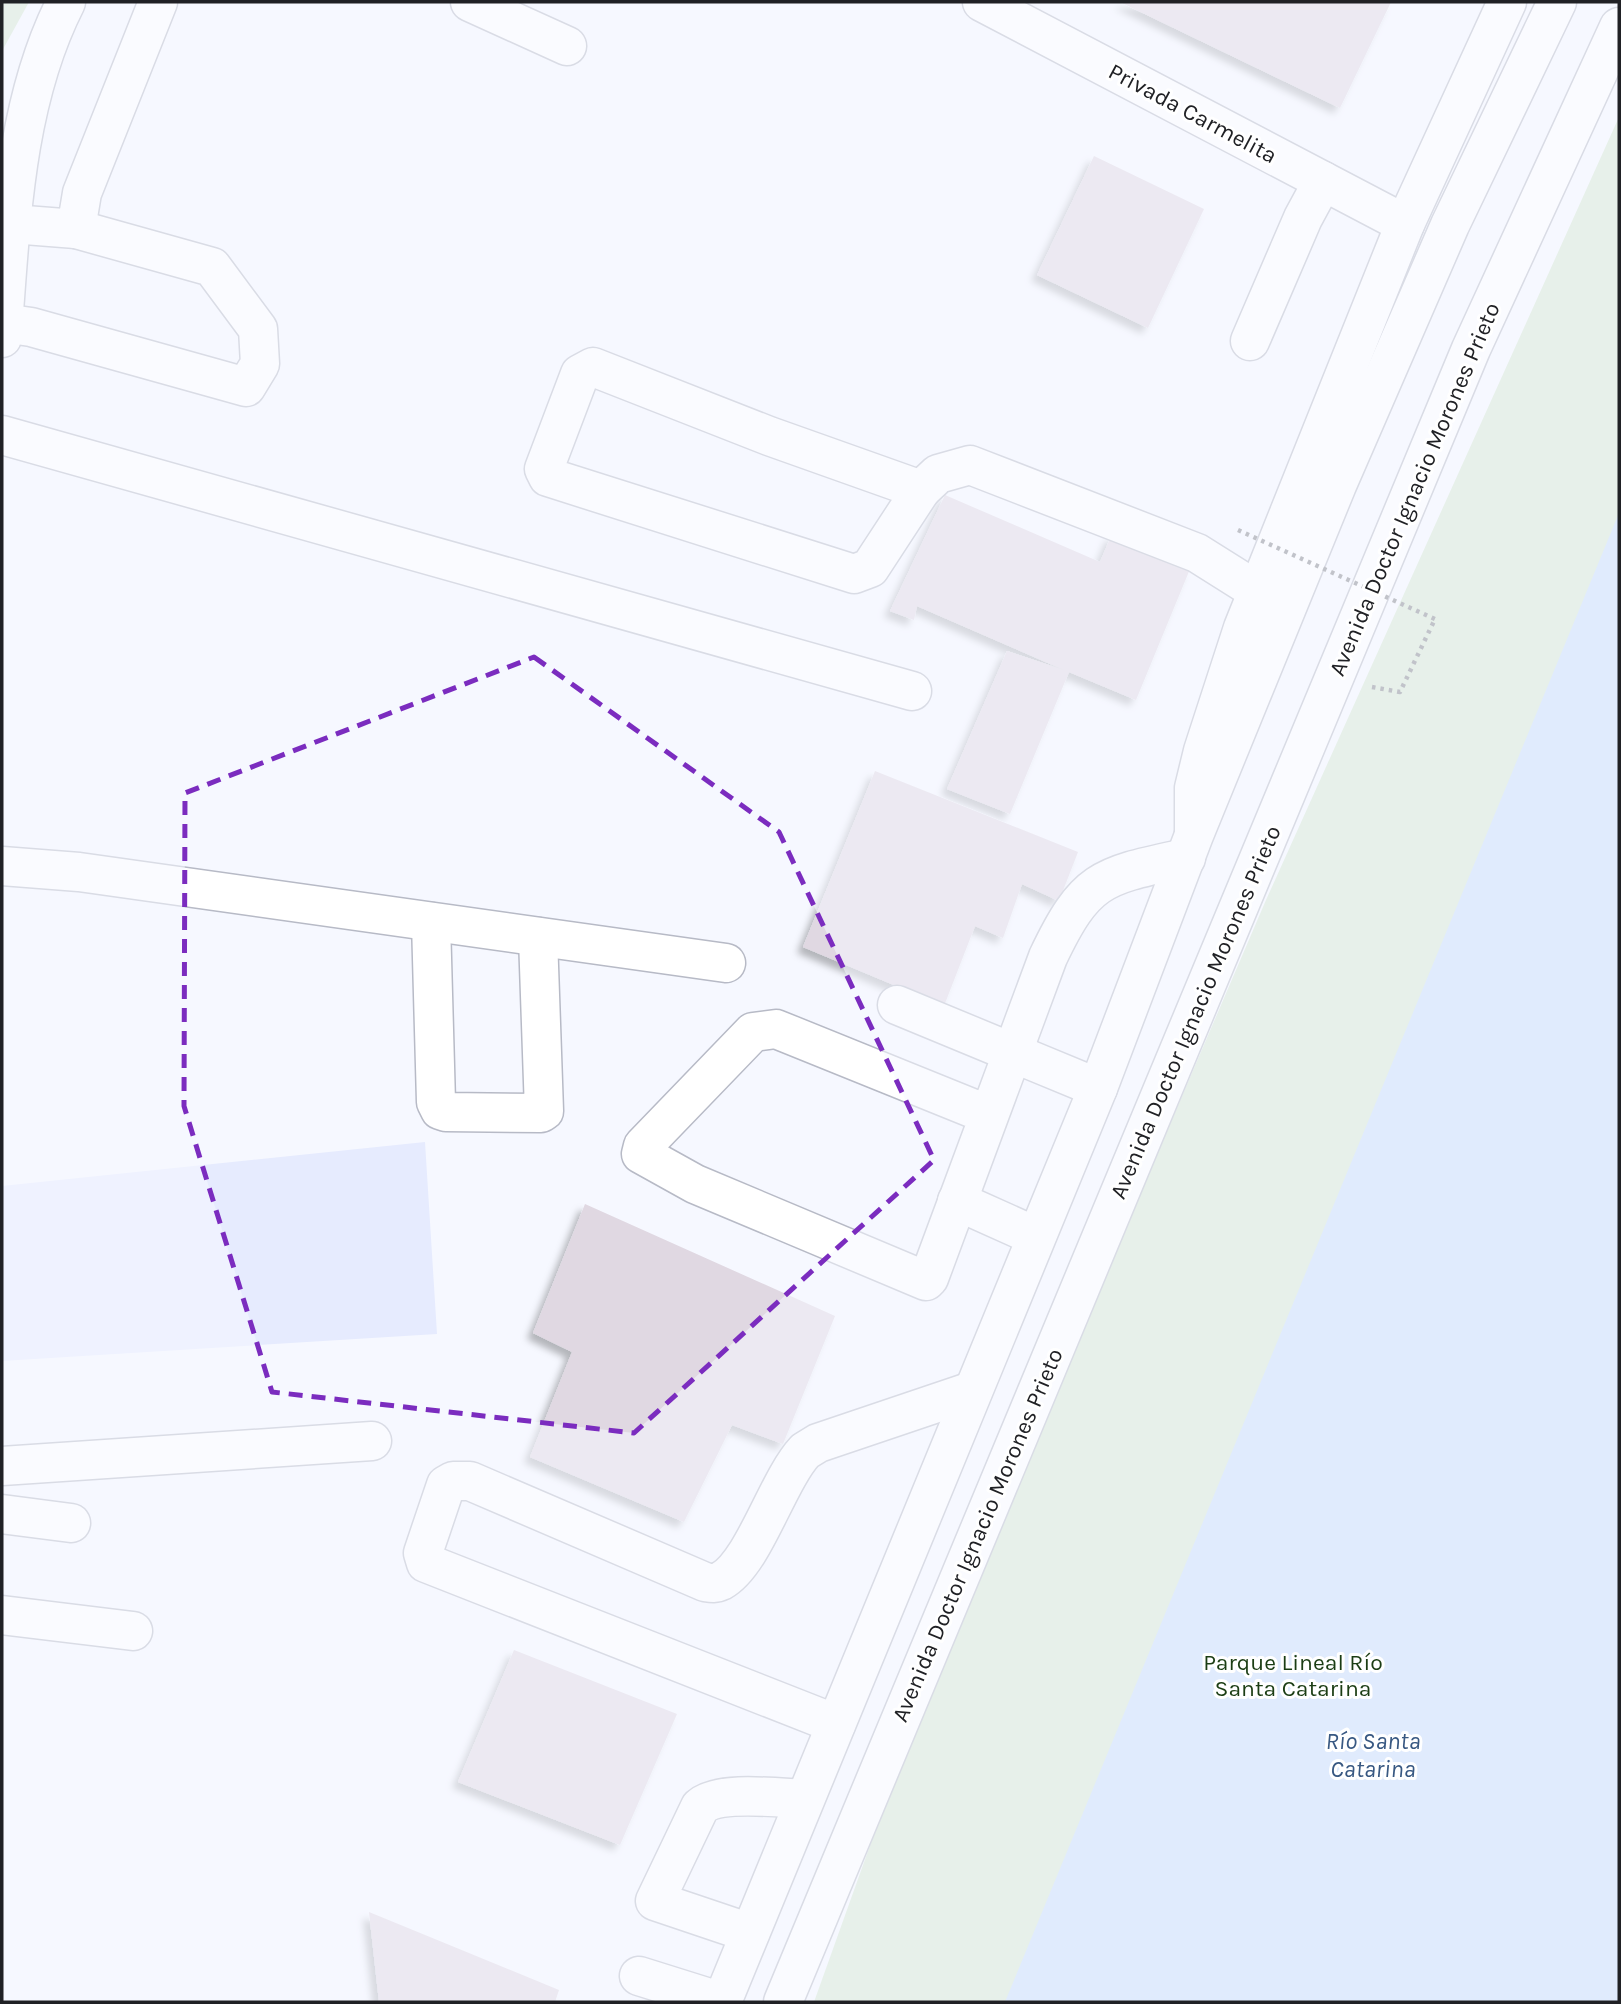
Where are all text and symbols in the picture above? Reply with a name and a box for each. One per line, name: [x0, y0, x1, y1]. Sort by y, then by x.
street label: Privada Carmelita: [1104, 58, 1282, 169]
street label: Avenida Doctor Ignacio Morones Prieto: [1323, 298, 1506, 680]
street label: Avenida Doctor Ignacio Morones Prieto: [1104, 821, 1287, 1203]
street label: Avenida Doctor Ignacio Morones Prieto: [886, 1344, 1069, 1726]
park label: Parque Lineal Río Santa Catarina: [1203, 1649, 1383, 1702]
water label: Río Santa Catarina: [1325, 1727, 1421, 1783]

